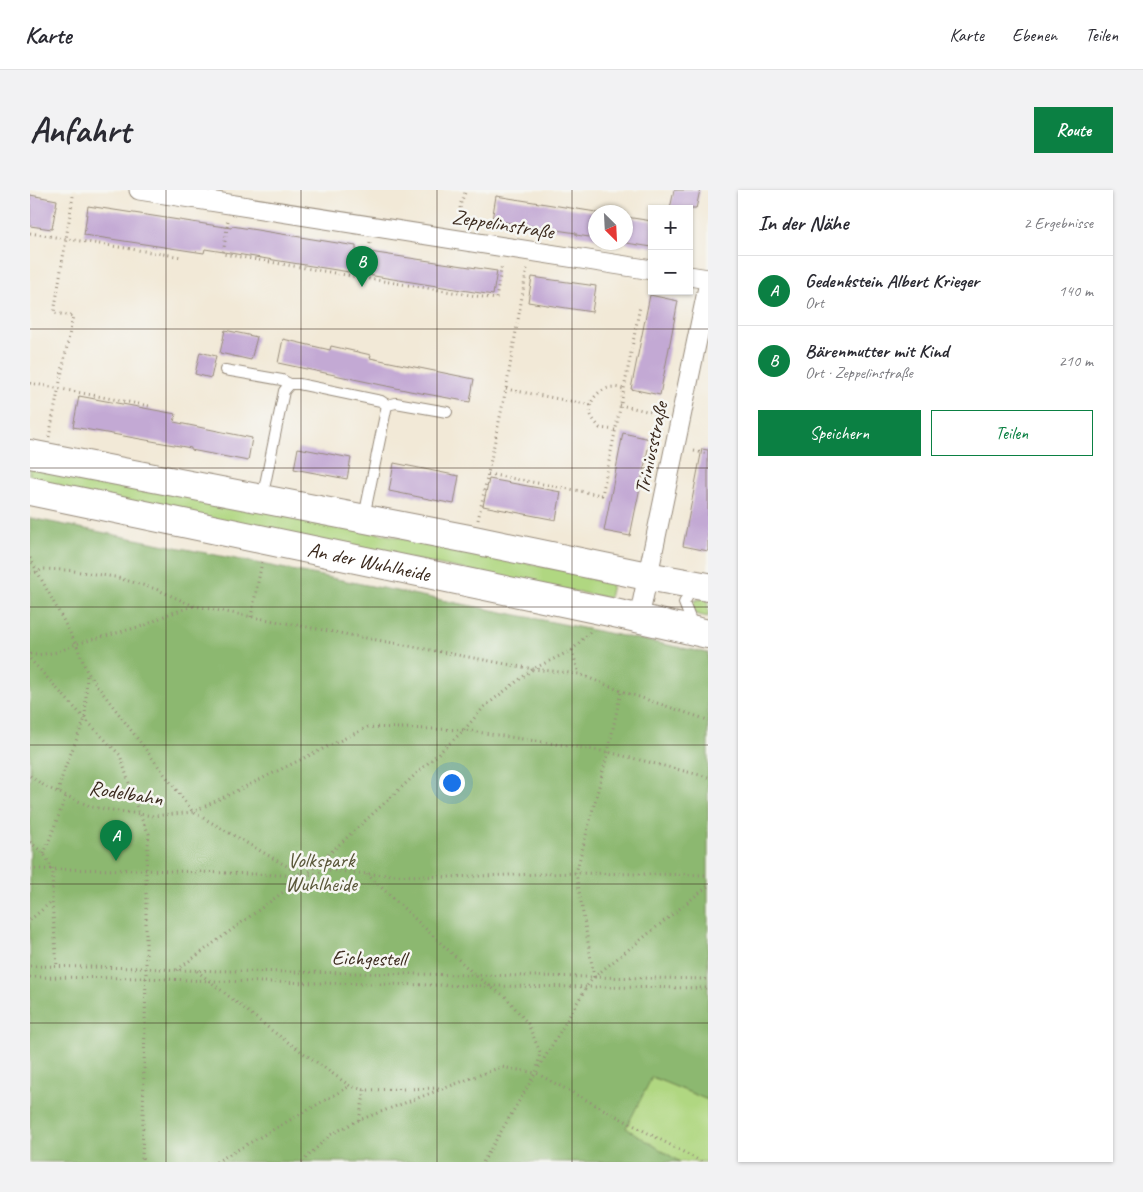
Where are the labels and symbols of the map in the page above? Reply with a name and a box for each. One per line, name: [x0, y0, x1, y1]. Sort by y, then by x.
street label: Zeppelinstraße: [450, 203, 558, 245]
north arrow: [588, 205, 633, 250]
pin: B: [346, 246, 378, 287]
street label: Triniusstraße: [629, 397, 674, 497]
street label: An der Wuhlheide: [305, 536, 433, 587]
your location: [439, 770, 465, 796]
street label: Rodelbahn: [87, 774, 165, 812]
pin: A: [100, 820, 132, 861]
park label: Volkspark Wuhlheide: [285, 847, 359, 897]
street label: Eichgestell: [332, 944, 410, 972]

